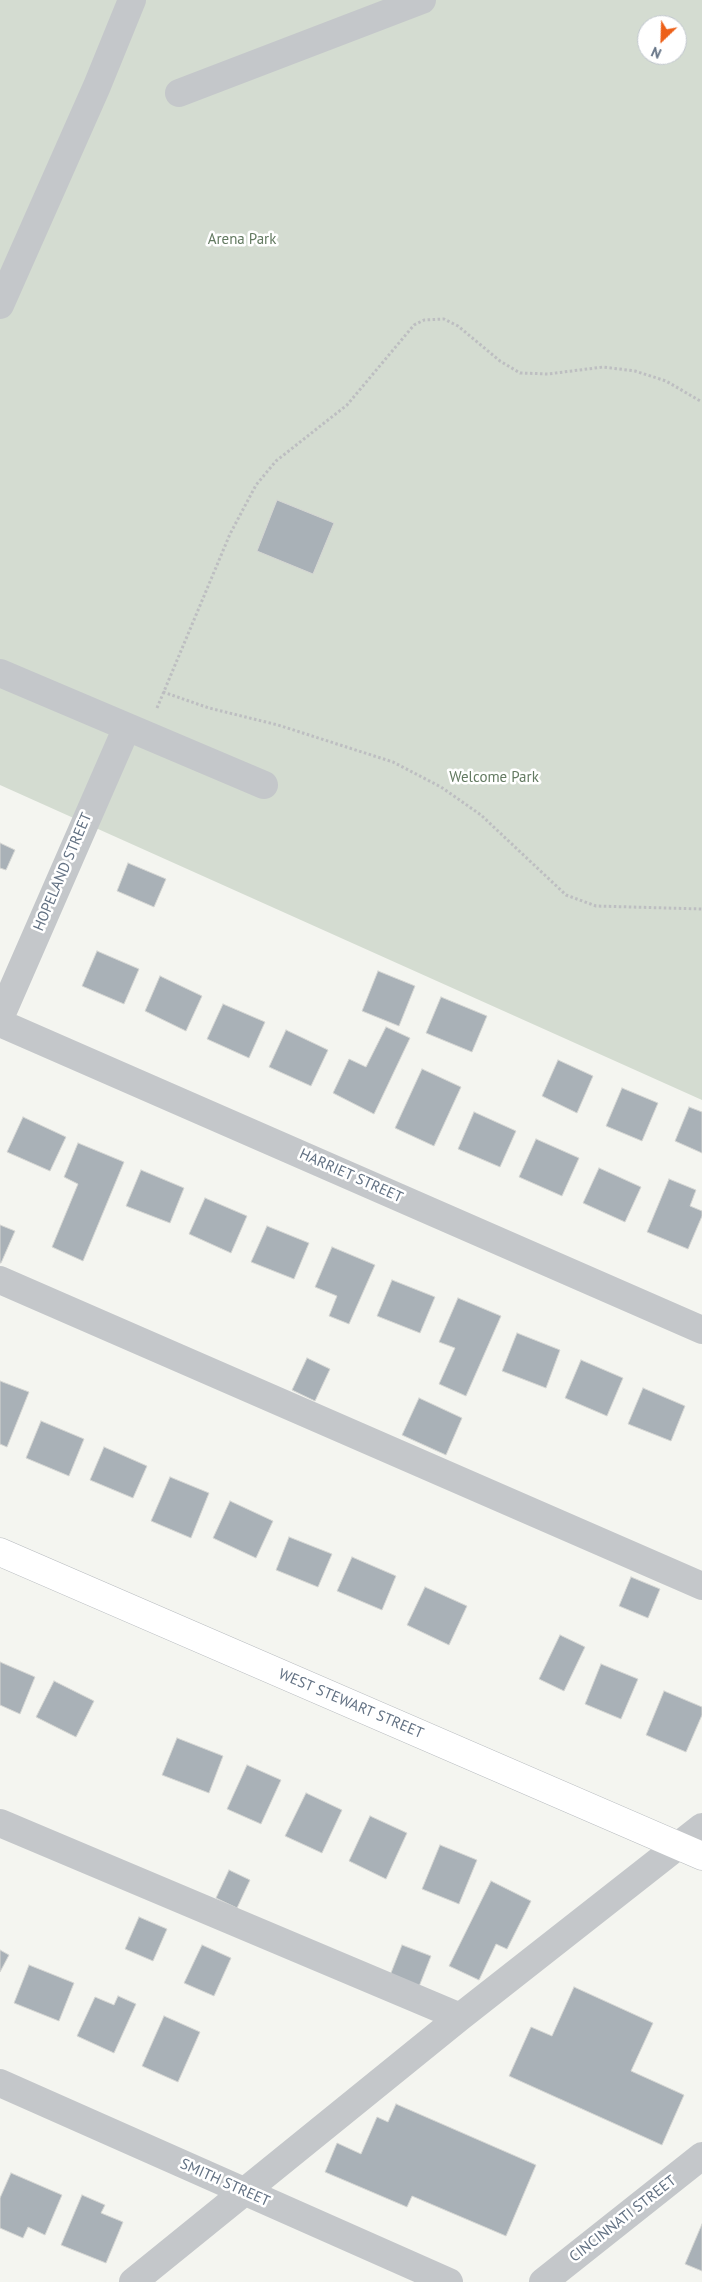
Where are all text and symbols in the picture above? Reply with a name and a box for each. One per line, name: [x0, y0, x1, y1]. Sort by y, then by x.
north arrow: [637, 15, 687, 65]
text: N: [648, 43, 664, 63]
park label: Arena Park: [208, 231, 276, 249]
park label: Welcome Park: [449, 769, 539, 787]
street label: HOPELAND STREET: [30, 810, 96, 934]
street label: HARRIET STREET: [297, 1145, 405, 1207]
street label: WEST STEWART STREET: [276, 1665, 426, 1743]
street label: SMITH STREET: [177, 2155, 273, 2211]
street label: CINCINNATI STREET: [566, 2172, 680, 2266]

